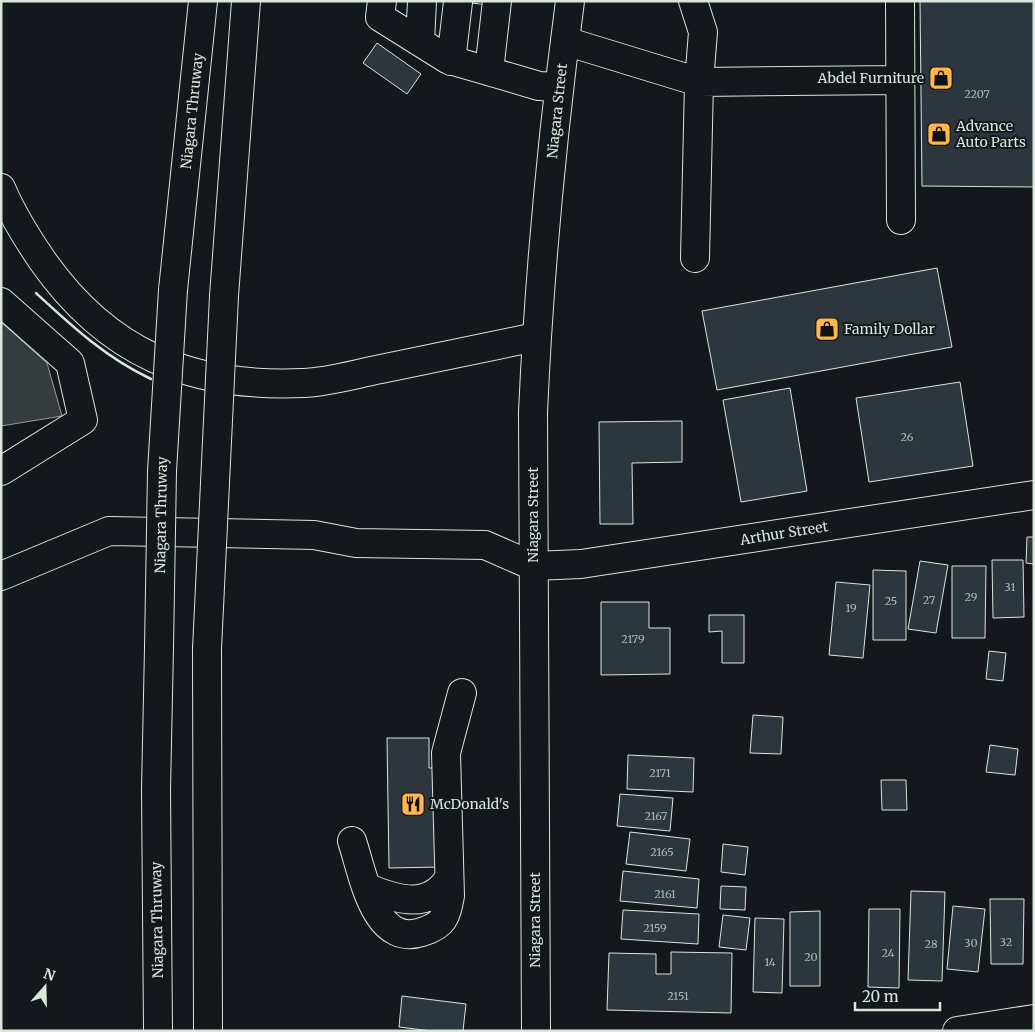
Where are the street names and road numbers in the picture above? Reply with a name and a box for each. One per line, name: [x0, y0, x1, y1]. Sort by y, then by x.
street label: Niagara Thruway: [177, 51, 207, 170]
street label: Niagara Street: [543, 62, 571, 160]
street label: Niagara Thruway: [151, 456, 171, 574]
street label: Niagara Street: [524, 467, 542, 563]
street label: Arthur Street: [738, 517, 830, 549]
street label: Niagara Thruway: [147, 861, 167, 979]
street label: Niagara Street: [526, 872, 544, 968]

